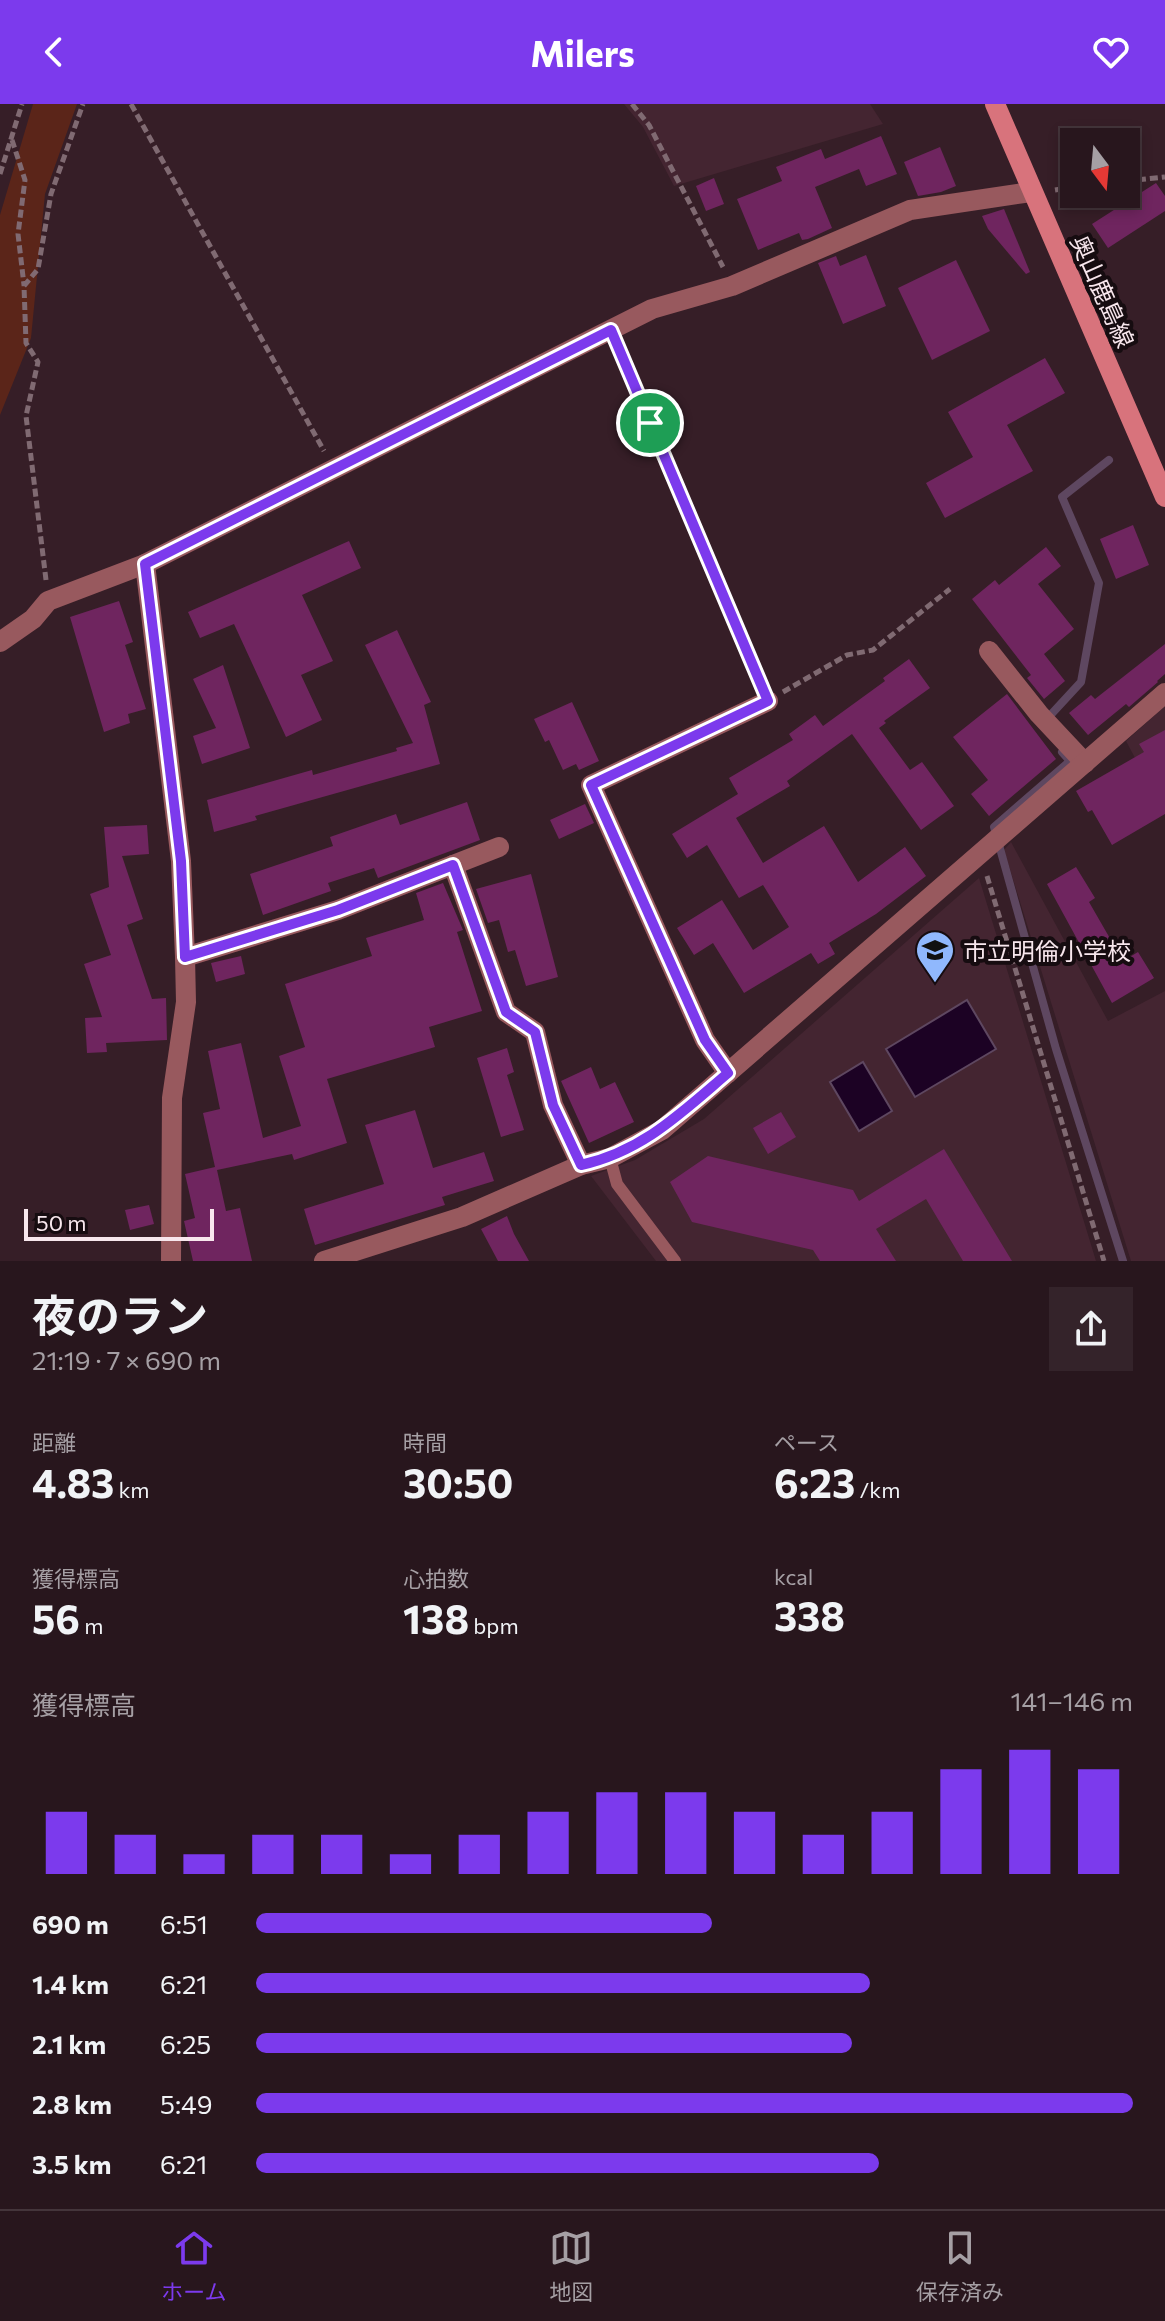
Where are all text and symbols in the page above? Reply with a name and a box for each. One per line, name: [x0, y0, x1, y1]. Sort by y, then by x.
icon: back: [32, 30, 76, 74]
text: Milers: [530, 30, 635, 74]
icon: heart: [1089, 30, 1133, 74]
north arrow: [1060, 128, 1140, 208]
map controls: [1060, 128, 1140, 208]
street label: 奥山鹿島線: [1065, 230, 1141, 352]
pin: [616, 389, 684, 457]
icon: arrive: [628, 401, 672, 445]
school or university icon: 市立明倫小学校: [914, 929, 956, 984]
place label: 市立明倫小学校: [963, 936, 1131, 965]
scale bar: [24, 1205, 214, 1241]
text: 50 m: [36, 1209, 86, 1236]
text: 夜のラン: [32, 1287, 208, 1341]
button: share: [1049, 1287, 1133, 1371]
text: 21:19 · 7 × 690 m: [32, 1344, 221, 1375]
text: 距離: [32, 1429, 76, 1456]
text: 時間: [403, 1429, 447, 1456]
text: ペース: [774, 1429, 839, 1456]
text: 4.83: [32, 1457, 114, 1506]
text: 30:50: [403, 1457, 513, 1506]
text: 6:23: [774, 1457, 855, 1506]
text: km: [114, 1476, 150, 1503]
text: /km: [855, 1476, 900, 1503]
text: kcal: [774, 1563, 813, 1590]
text: 獲得標高: [32, 1565, 120, 1592]
text: 心拍数: [403, 1565, 469, 1592]
text: 338: [774, 1590, 845, 1639]
text: 56: [32, 1593, 80, 1642]
text: 138: [403, 1593, 469, 1642]
text: m: [80, 1612, 103, 1639]
text: bpm: [469, 1612, 519, 1639]
text: 141–146 m: [1010, 1685, 1133, 1716]
text: 獲得標高: [32, 1689, 136, 1720]
text: 690 m: [32, 1908, 109, 1939]
text: 6:51: [160, 1908, 208, 1939]
text: 1.4 km: [32, 1968, 109, 1999]
text: 6:21: [160, 1968, 207, 1999]
text: 2.1 km: [32, 2028, 106, 2059]
text: 6:25: [160, 2028, 211, 2059]
text: 2.8 km: [32, 2088, 112, 2119]
text: 5:49: [160, 2088, 212, 2119]
text: 3.5 km: [32, 2148, 111, 2179]
text: 6:21: [160, 2148, 207, 2179]
tab: ホーム: [161, 2226, 227, 2306]
tab: 地図: [549, 2226, 593, 2306]
tab: 保存済み: [916, 2226, 1004, 2306]

